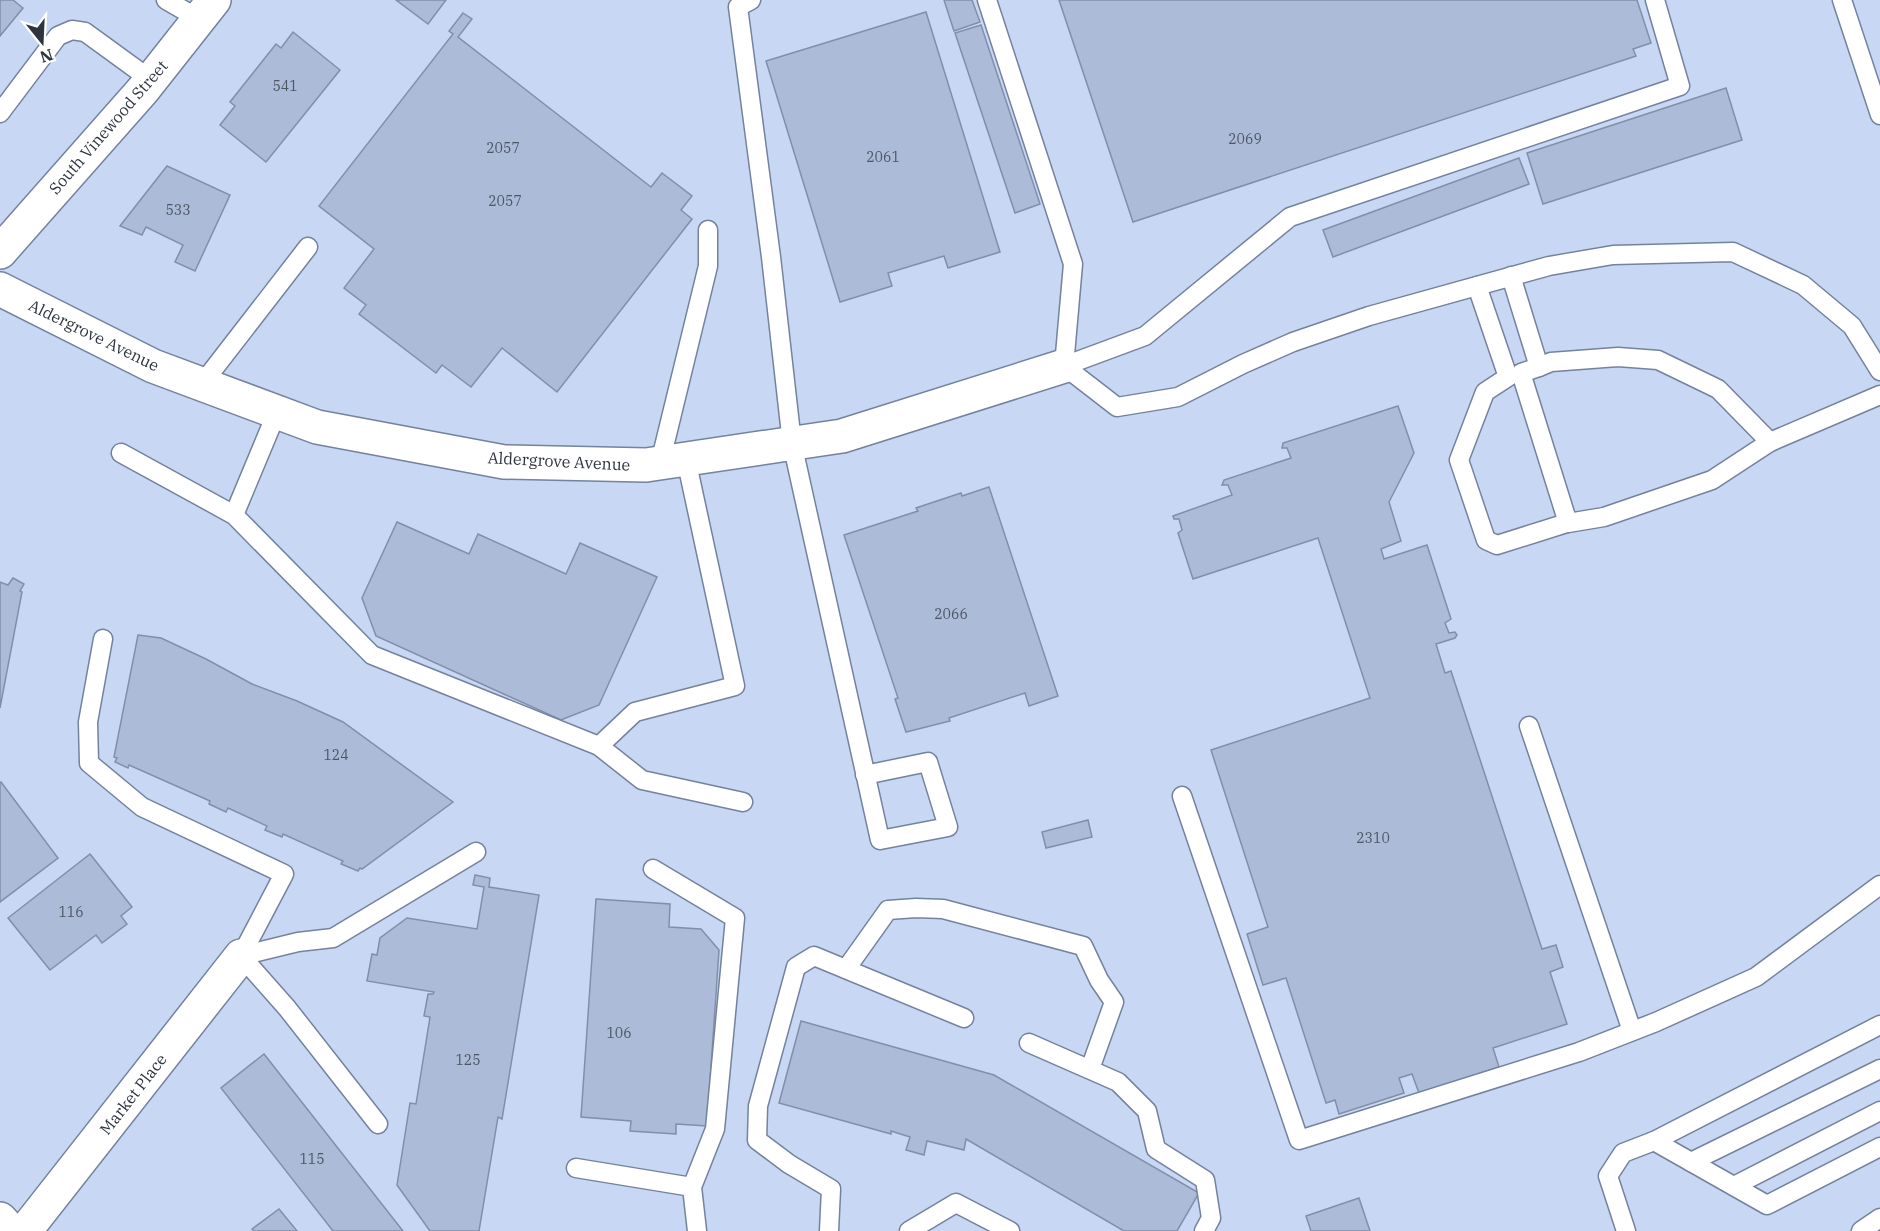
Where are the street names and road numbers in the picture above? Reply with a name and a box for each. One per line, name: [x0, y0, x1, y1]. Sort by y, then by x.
street label: South Vinewood Street: [44, 56, 172, 198]
street label: Aldergrove Avenue: [26, 295, 162, 375]
street label: Aldergrove Avenue: [487, 447, 631, 475]
street label: Market Place: [95, 1050, 171, 1138]

